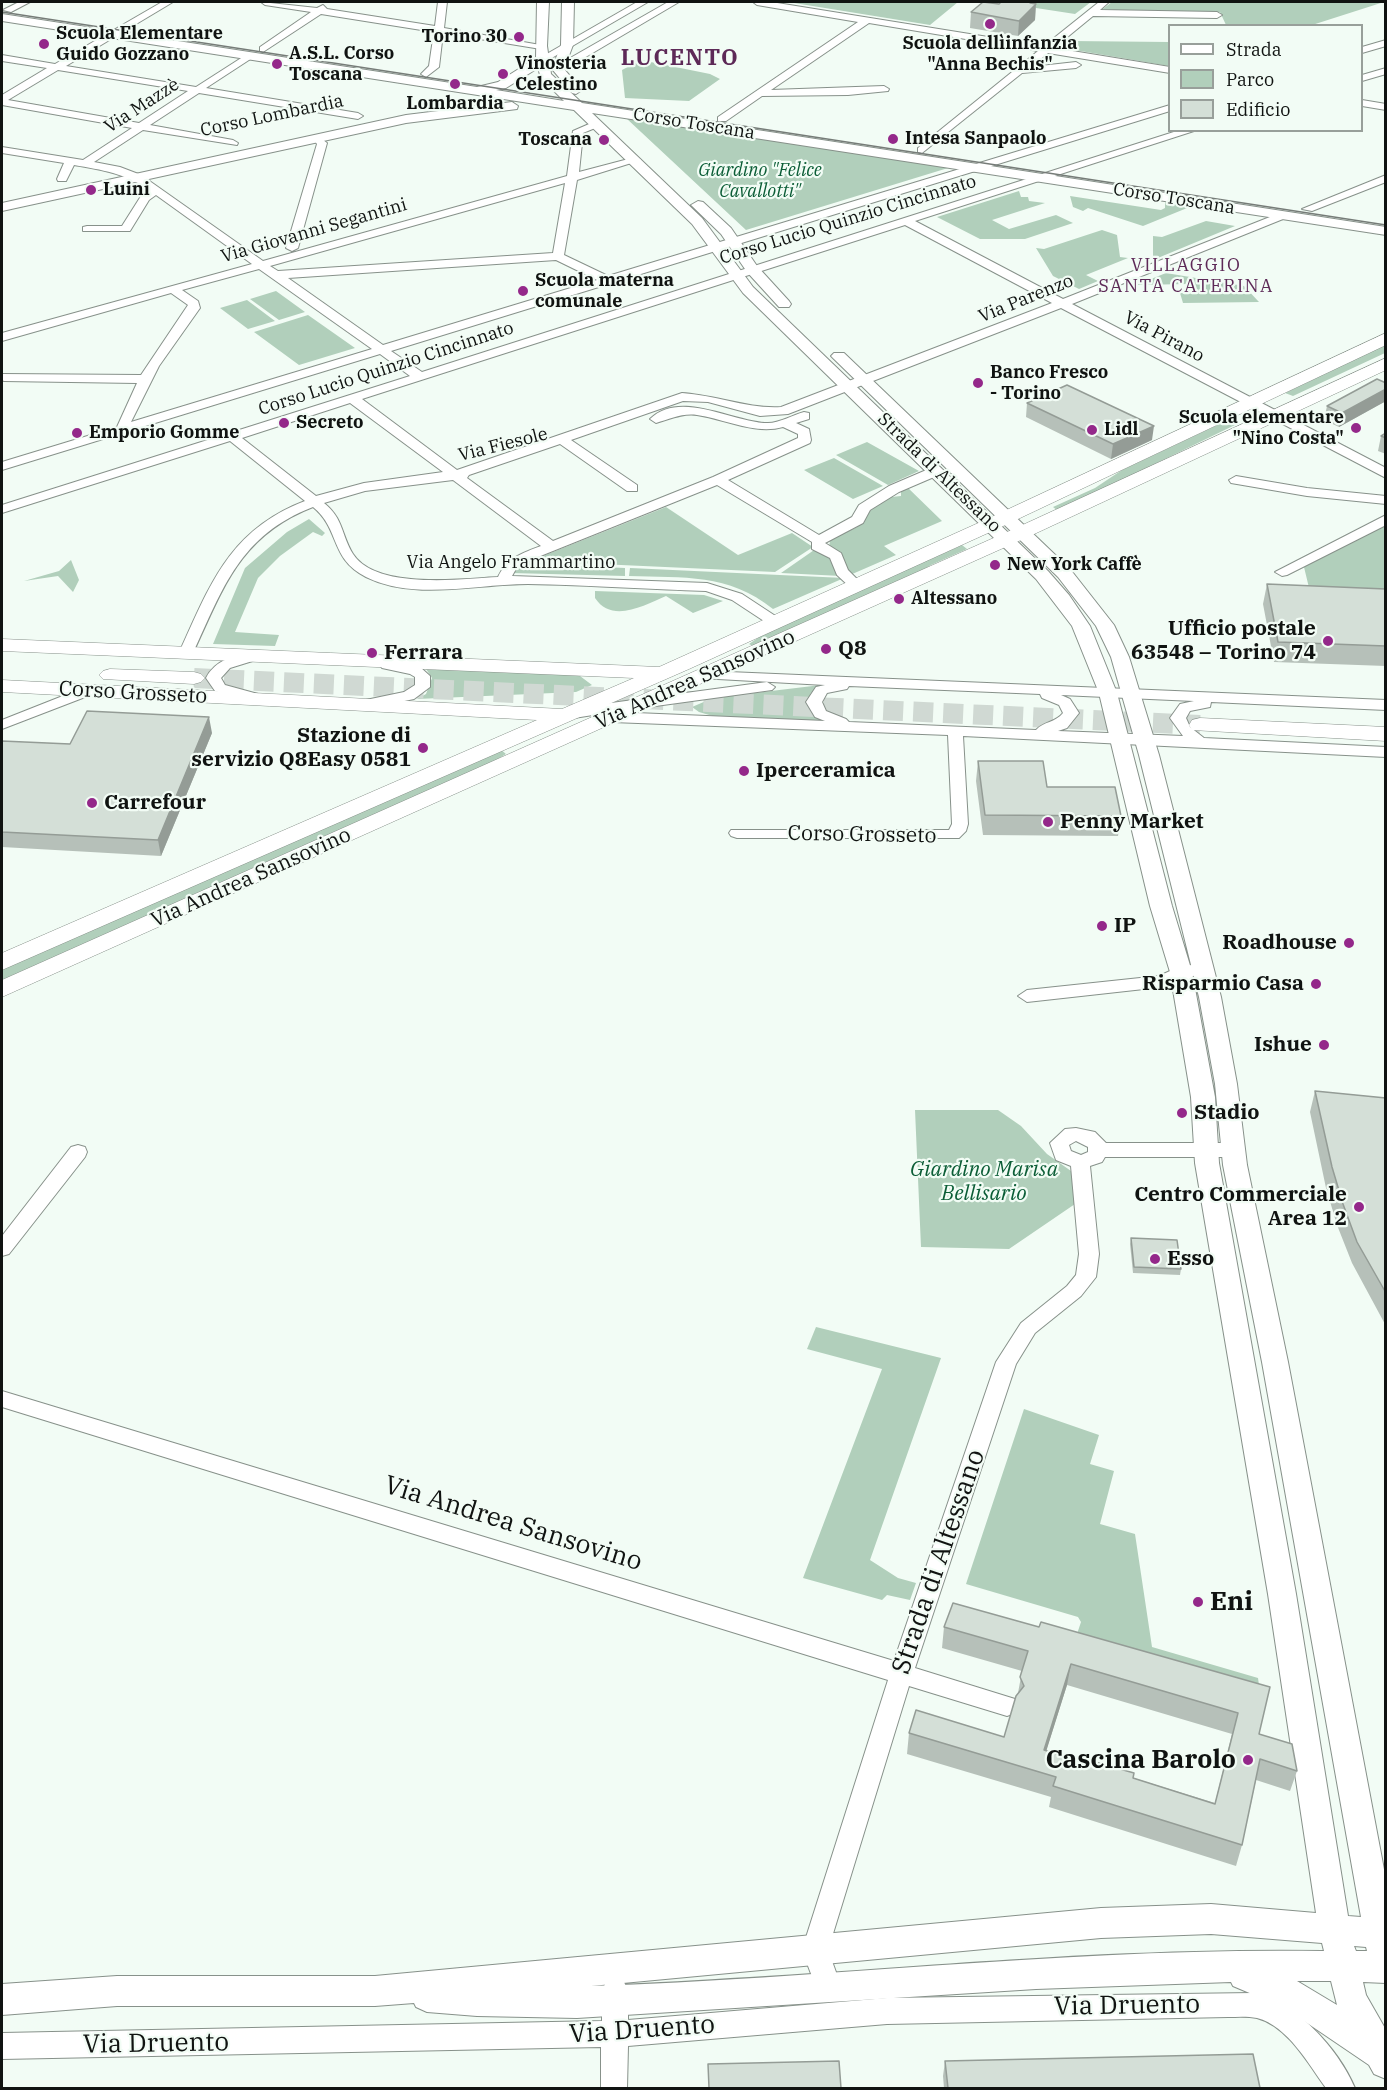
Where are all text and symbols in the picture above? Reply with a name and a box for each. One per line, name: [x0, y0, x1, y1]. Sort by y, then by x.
marker: Scuola dellìinfanzia "Anna Bechis": [983, 17, 997, 31]
place label: Scuola Elementare Guido Gozzano: [56, 23, 223, 66]
legend: [1168, 24, 1363, 132]
place label: Torino 30: [421, 26, 507, 48]
marker: Torino 30: [512, 30, 526, 44]
place label: Scuola dellìinfanzia "Anna Bechis": [902, 33, 1078, 76]
marker: Scuola Elementare Guido Gozzano: [37, 37, 51, 51]
text: Strada: [1226, 38, 1282, 61]
place label: A.S.L. Corso Toscana: [289, 43, 394, 86]
district label: LUCENTO: [621, 46, 739, 72]
place label: Vinosteria Celestino: [515, 53, 607, 96]
marker: A.S.L. Corso Toscana: [270, 57, 284, 71]
marker: Vinosteria Celestino: [496, 67, 510, 81]
text: Parco: [1226, 68, 1274, 91]
street label: Via Mazzè: [101, 74, 183, 138]
marker: Lombardia: [448, 77, 462, 91]
street label: Corso Lombardia: [198, 90, 346, 142]
place label: Lombardia: [406, 93, 504, 115]
text: Edificio: [1226, 98, 1290, 121]
street label: Corso Toscana: [632, 104, 756, 144]
place label: Intesa Sanpaolo: [905, 128, 1047, 150]
place label: Toscana: [518, 129, 592, 151]
marker: Intesa Sanpaolo: [886, 132, 900, 146]
marker: Toscana: [597, 133, 611, 147]
park label: Giardino "Felice Cavallotti": [698, 160, 822, 202]
street label: Corso Lucio Quinzio Cincinnato: [717, 171, 979, 269]
place label: Luini: [103, 179, 150, 201]
street label: Corso Toscana: [1112, 179, 1236, 219]
marker: Luini: [84, 183, 98, 197]
street label: Via Giovanni Segantini: [219, 194, 409, 268]
district label: VILLAGGIO SANTA CATERINA: [1098, 255, 1274, 298]
place label: Scuola materna comunale: [535, 270, 674, 312]
street label: Via Parenzo: [975, 270, 1077, 328]
marker: Scuola materna comunale: [516, 284, 530, 298]
street label: Via Pirano: [1120, 307, 1208, 367]
street label: Corso Lucio Quinzio Cincinnato: [256, 317, 516, 421]
place label: Banco Fresco - Torino: [990, 362, 1108, 404]
marker: Banco Fresco - Torino: [971, 376, 985, 390]
place label: Scuola elementare "Nino Costa": [1179, 407, 1344, 450]
street label: Strada di Altessano: [873, 409, 1005, 537]
place label: Secreto: [296, 412, 363, 434]
marker: Secreto: [277, 416, 291, 430]
place label: Lidl: [1104, 419, 1138, 441]
marker: Scuola elementare "Nino Costa": [1349, 421, 1363, 435]
place label: Emporio Gomme: [89, 422, 239, 444]
street label: Via Fiesole: [456, 423, 550, 467]
marker: Lidl: [1085, 423, 1099, 437]
marker: Emporio Gomme: [70, 426, 84, 440]
street label: Via Angelo Frammartino: [407, 552, 615, 574]
place label: New York Caffè: [1007, 554, 1142, 576]
marker: New York Caffè: [988, 558, 1002, 572]
place label: Altessano: [911, 588, 997, 610]
marker: Altessano: [892, 592, 906, 606]
place label: Ufficio postale 63548 – Torino 74: [1131, 616, 1316, 666]
street label: Via Andrea Sansovino: [591, 624, 799, 736]
marker: Ufficio postale 63548 – Torino 74: [1321, 634, 1335, 648]
place label: Q8: [838, 636, 867, 662]
place label: Ferrara: [384, 640, 463, 666]
marker: Q8: [819, 642, 833, 656]
marker: Ferrara: [365, 646, 379, 660]
street label: Corso Grosseto: [58, 677, 208, 709]
place label: Stazione di servizio Q8Easy 0581: [191, 723, 411, 773]
marker: Stazione di servizio Q8Easy 0581: [416, 741, 430, 755]
place label: Iperceramica: [756, 758, 896, 784]
marker: Iperceramica: [737, 764, 751, 778]
place label: Carrefour: [104, 790, 206, 816]
marker: Carrefour: [85, 796, 99, 810]
place label: Penny Market: [1060, 809, 1204, 835]
marker: Penny Market: [1041, 815, 1055, 829]
street label: Corso Grosseto: [787, 821, 937, 849]
street label: Via Andrea Sansovino: [147, 822, 355, 934]
place label: IP: [1114, 913, 1136, 939]
marker: IP: [1095, 919, 1109, 933]
place label: Roadhouse: [1222, 930, 1337, 956]
marker: Roadhouse: [1342, 936, 1356, 950]
place label: Risparmio Casa: [1142, 971, 1304, 997]
marker: Risparmio Casa: [1309, 977, 1323, 991]
place label: Ishue: [1254, 1032, 1312, 1058]
marker: Ishue: [1317, 1038, 1331, 1052]
place label: Stadio: [1194, 1100, 1260, 1126]
marker: Stadio: [1175, 1106, 1189, 1120]
park label: Giardino Marisa Bellisario: [910, 1157, 1058, 1207]
place label: Centro Commerciale Area 12: [1134, 1182, 1347, 1232]
marker: Centro Commerciale Area 12: [1352, 1200, 1366, 1214]
place label: Esso: [1167, 1246, 1214, 1272]
marker: Esso: [1148, 1252, 1162, 1266]
street label: Strada di Altessano: [886, 1446, 992, 1678]
street label: Via Andrea Sansovino: [380, 1470, 646, 1578]
place label: Eni: [1210, 1586, 1253, 1618]
marker: Eni: [1191, 1595, 1205, 1609]
place label: Cascina Barolo: [1045, 1744, 1236, 1776]
marker: Cascina Barolo: [1241, 1753, 1255, 1767]
street label: Via Druento: [1054, 1989, 1200, 2023]
street label: Via Druento: [568, 2009, 716, 2051]
street label: Via Druento: [83, 2027, 229, 2061]

